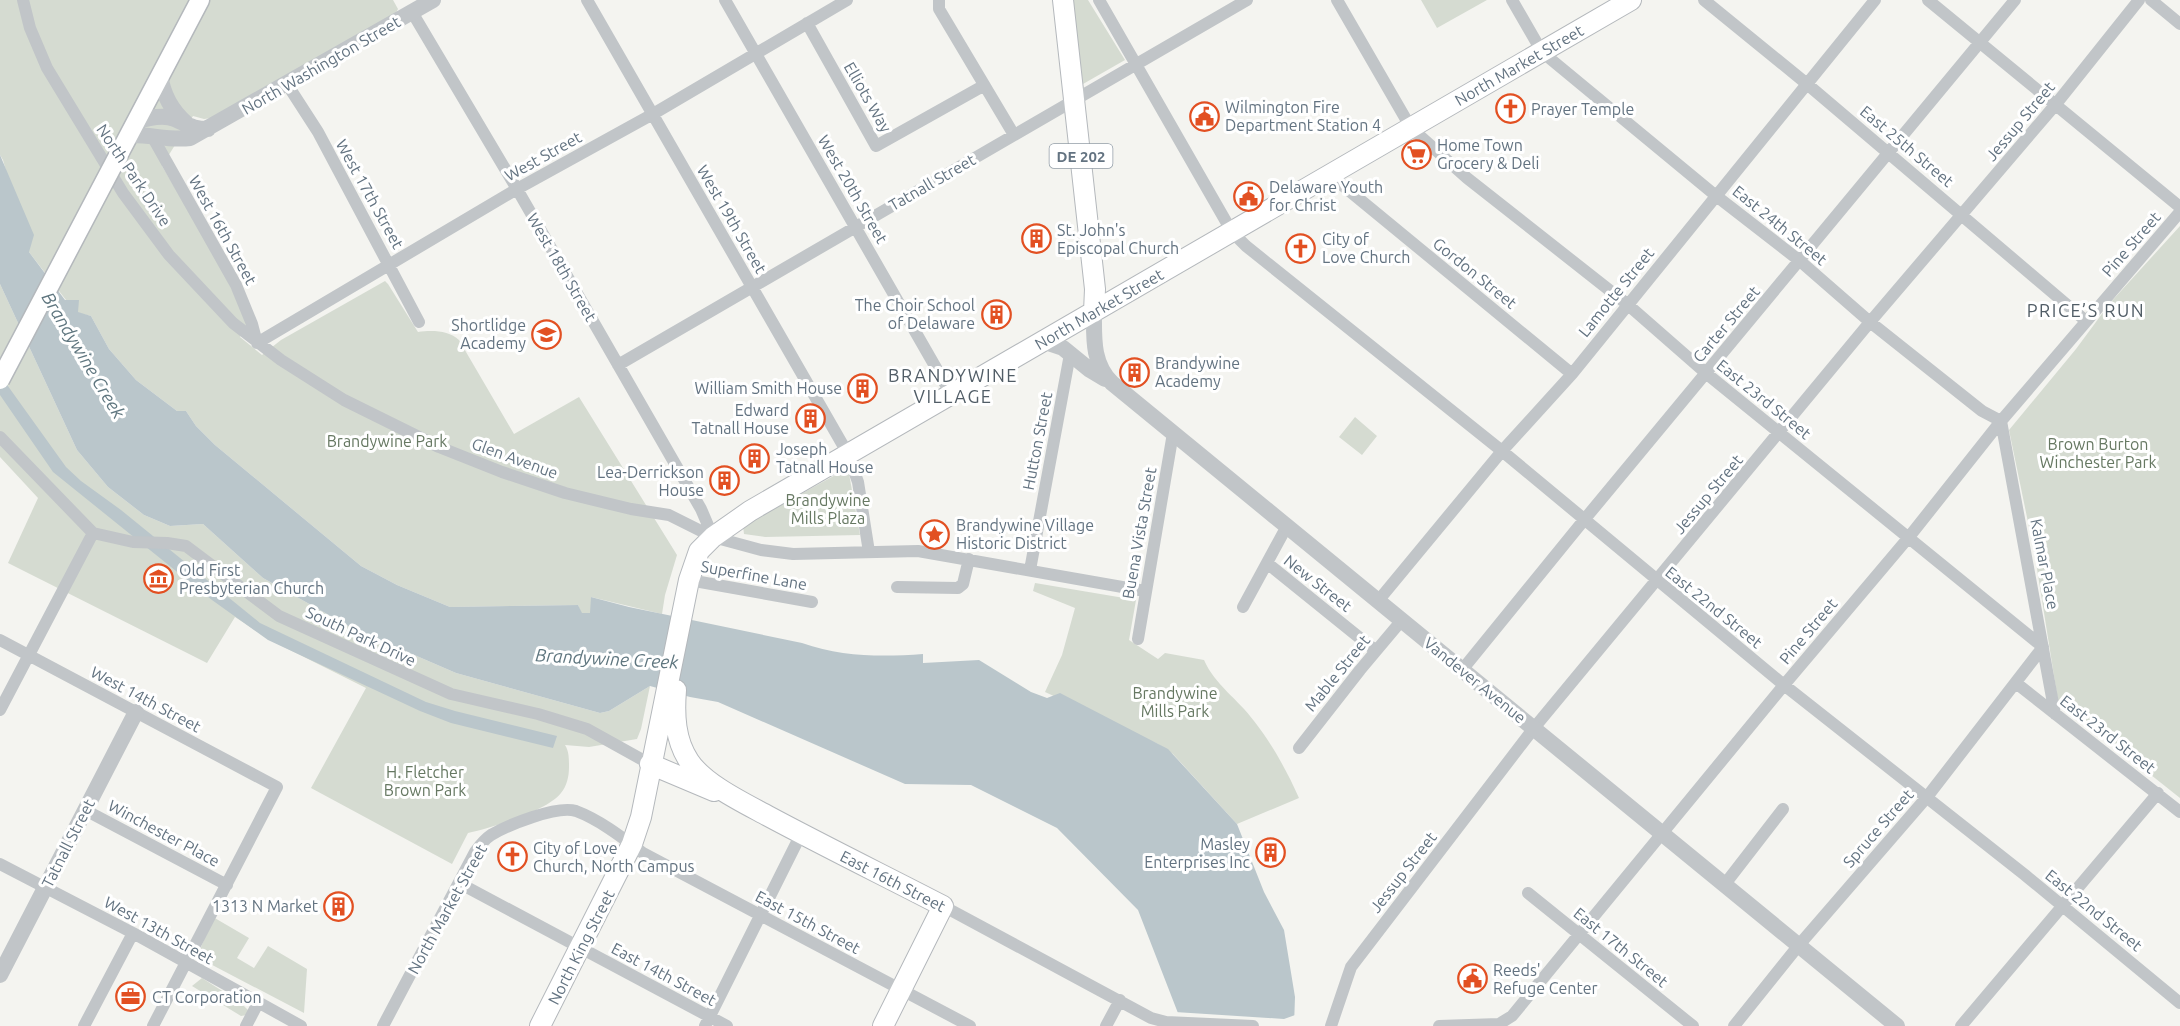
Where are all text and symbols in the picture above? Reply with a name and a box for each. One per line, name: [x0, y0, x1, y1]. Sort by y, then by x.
street label: North Washington Street: [239, 12, 404, 118]
street label: North Market Street: [1452, 21, 1587, 109]
street label: Elliots Way: [841, 59, 895, 135]
street label: Jessup Street: [1982, 77, 2059, 164]
church icon: Prayer Temple: [1494, 93, 1526, 125]
place label: Wilmington Fire Department Station 4: [1225, 98, 1381, 134]
public building icon: Wilmington Fire Department Station 4: [1188, 100, 1220, 132]
place label: Prayer Temple: [1531, 100, 1634, 118]
street label: East 25th Street: [1857, 102, 1958, 191]
street label: North Park Drive: [93, 121, 175, 229]
street label: West Street: [501, 127, 585, 184]
street label: West 20th Street: [815, 132, 892, 247]
street label: West 17th Street: [333, 136, 408, 252]
place label: Home Town Grocery & Deli: [1437, 136, 1539, 172]
supermarket icon: Home Town Grocery & Deli: [1400, 138, 1432, 170]
road number: DE 202: [1050, 144, 1112, 168]
street label: Tatnall Street: [886, 150, 979, 214]
street label: West 19th Street: [694, 162, 771, 277]
street label: West 16th Street: [186, 172, 261, 288]
place label: Delaware Youth for Christ: [1269, 178, 1383, 214]
public building icon: Delaware Youth for Christ: [1232, 180, 1264, 212]
street label: East 24th Street: [1729, 182, 1831, 269]
street label: Pine Street: [2098, 207, 2164, 280]
street label: West 18th Street: [524, 210, 601, 325]
place label: St. John's Episcopal Church: [1057, 221, 1179, 257]
building icon: St. John's Episcopal Church: [1020, 223, 1052, 255]
place label: City of Love Church: [1322, 230, 1410, 266]
church icon: City of Love Church: [1285, 232, 1317, 264]
street label: Gordon Street: [1430, 234, 1521, 313]
street label: Lamotte Street: [1575, 243, 1658, 340]
street label: North Market Street: [1032, 265, 1167, 353]
street label: Carter Street: [1689, 282, 1763, 366]
water label: Brandywine Creek: [38, 288, 130, 422]
place label: The Choir School of Delaware: [855, 296, 975, 332]
building icon: The Choir School of Delaware: [980, 298, 1012, 330]
district label: PRICE’S RUN: [2027, 300, 2145, 320]
place label: Shortlidge Academy: [451, 316, 526, 352]
school or university icon: Shortlidge Academy: [531, 318, 563, 350]
place label: Brandywine Academy: [1155, 354, 1240, 390]
building icon: Brandywine Academy: [1118, 356, 1150, 388]
street label: East 23rd Street: [1713, 356, 1815, 443]
district label: BRANDYWINE VILLAGE: [888, 365, 1018, 406]
building icon: William Smith House: [847, 372, 879, 404]
place label: William Smith House: [694, 379, 842, 397]
street label: Hutton Street: [1019, 390, 1055, 492]
place label: Edward Tatnall House: [691, 401, 789, 437]
building icon: Edward Tatnall House: [794, 403, 826, 435]
park label: Brandywine Park: [327, 432, 447, 450]
street label: Glen Avenue: [469, 434, 561, 482]
park label: Brown Burton Winchester Park: [2039, 435, 2157, 471]
place label: Joseph Tatnall House: [776, 440, 874, 476]
building icon: Joseph Tatnall House: [739, 442, 771, 474]
street label: Jessup Street: [1670, 450, 1747, 537]
place label: Lea-Derrickson House: [597, 463, 704, 499]
building icon: Lea-Derrickson House: [709, 465, 741, 497]
street label: Buena Vista Street: [1119, 465, 1160, 600]
park label: Brandywine Mills Plaza: [785, 491, 871, 527]
place label: Brandywine Village Historic District: [956, 516, 1094, 552]
street label: Kalmar Place: [2027, 517, 2063, 611]
place icon: Brandywine Village Historic District: [919, 518, 951, 550]
street label: New Street: [1281, 551, 1356, 615]
street label: Superfine Lane: [699, 557, 809, 593]
place label: Old First Presbyterian Church: [179, 561, 324, 597]
museum icon: Old First Presbyterian Church: [142, 563, 174, 595]
street label: East 22nd Street: [1662, 563, 1766, 652]
street label: Pine Street: [1775, 594, 1841, 667]
street label: South Park Drive: [303, 603, 419, 669]
street label: Mable Street: [1301, 631, 1374, 715]
street label: Vandever Avenue: [1420, 633, 1530, 727]
water label: Brandywine Creek: [535, 644, 680, 672]
street label: West 14th Street: [88, 662, 205, 736]
park label: Brandywine Mills Park: [1132, 684, 1218, 720]
street label: East 23rd Street: [2057, 691, 2160, 777]
park label: H. Fletcher Brown Park: [384, 763, 466, 799]
street label: Spruce Street: [1839, 785, 1917, 871]
street label: Tatnall Street: [38, 795, 98, 890]
street label: Winchester Place: [105, 796, 223, 870]
street label: Jessup Street: [1366, 828, 1441, 916]
place label: Masley Enterprises Inc: [1144, 835, 1251, 871]
building icon: Masley Enterprises Inc: [1255, 837, 1287, 869]
place label: City of Love Church, North Campus: [533, 839, 695, 875]
street label: North Market Street: [404, 840, 490, 977]
church icon: City of Love Church, North Campus: [496, 841, 528, 873]
street label: East 16th Street: [837, 847, 949, 916]
street label: East 22nd Street: [2042, 866, 2146, 955]
street label: North King Street: [544, 886, 618, 1007]
street label: East 15th Street: [753, 887, 864, 957]
building icon: 1313 N Market: [323, 890, 355, 922]
street label: West 13th Street: [101, 893, 217, 968]
place label: 1313 N Market: [212, 897, 319, 915]
street label: East 17th Street: [1570, 904, 1672, 991]
street label: East 14th Street: [609, 939, 720, 1009]
place label: Reeds' Refuge Center: [1493, 961, 1598, 997]
public building icon: Reeds' Refuge Center: [1456, 963, 1488, 995]
office icon: CT Corporation: [115, 981, 147, 1013]
place label: CT Corporation: [152, 988, 262, 1006]

